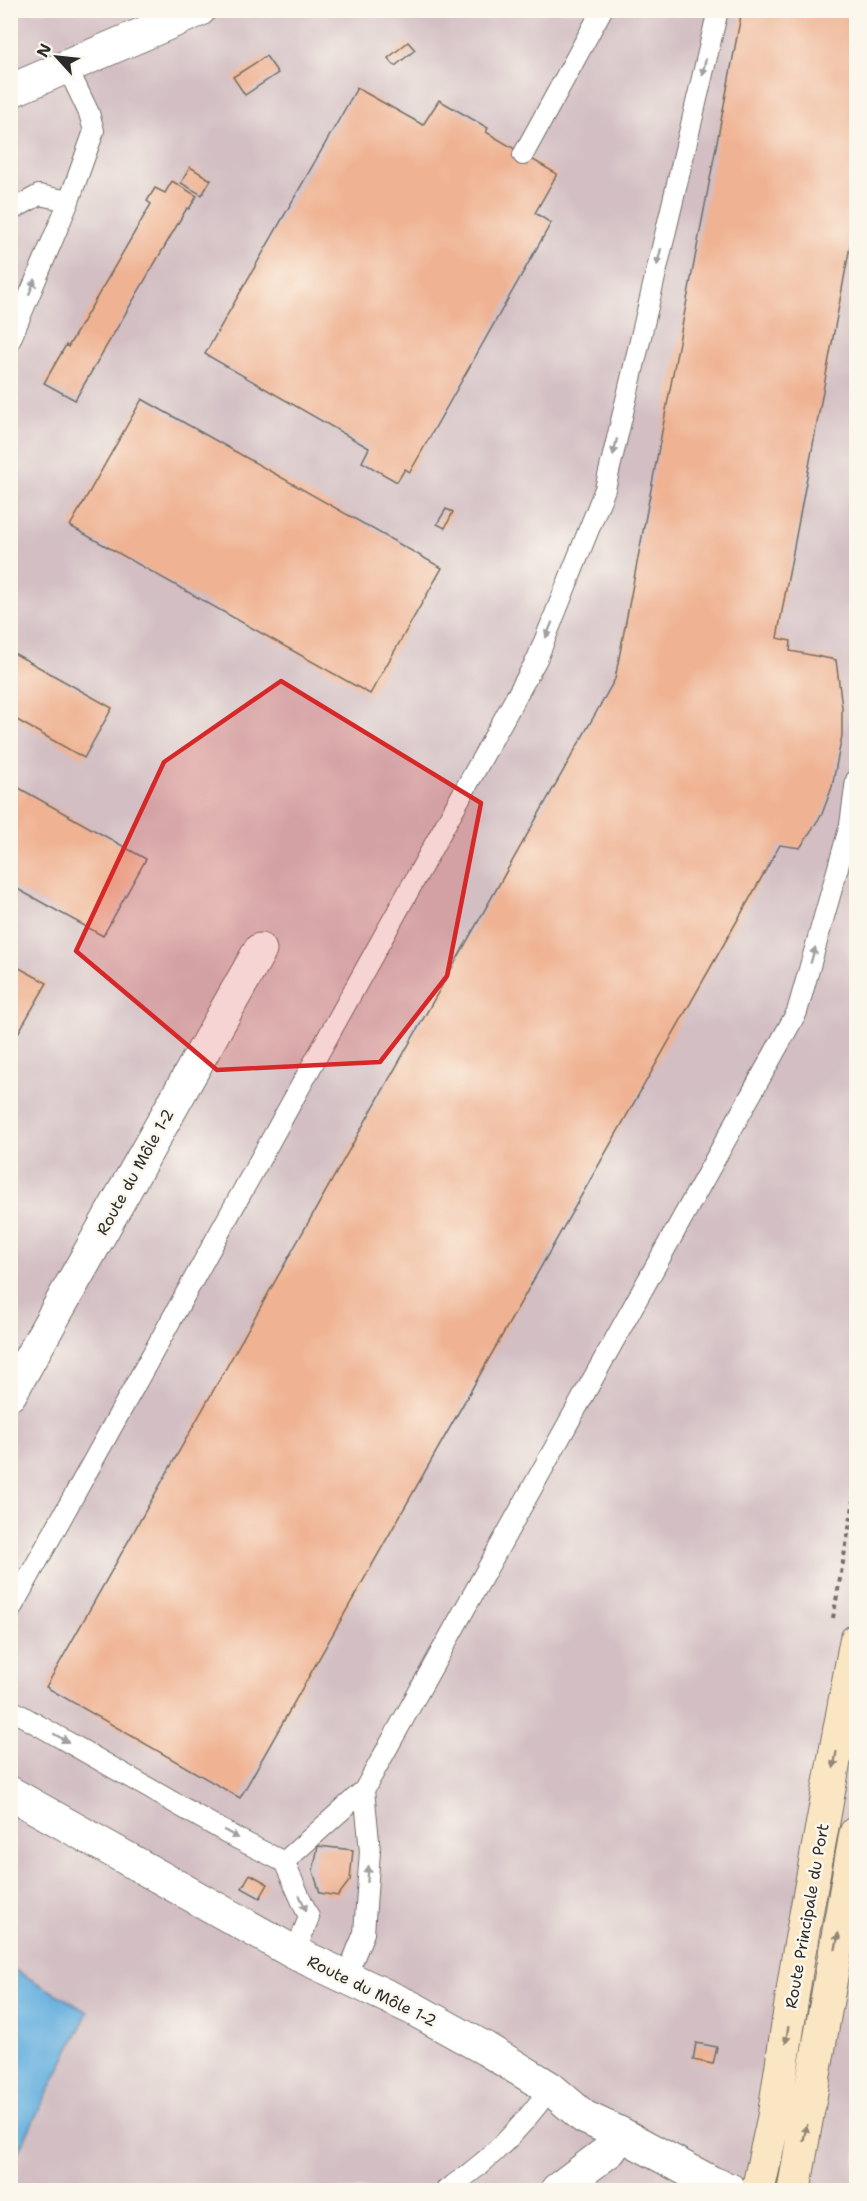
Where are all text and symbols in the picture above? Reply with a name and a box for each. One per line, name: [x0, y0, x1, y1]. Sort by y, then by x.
north arrow: [27, 27, 87, 87]
text: N: [32, 40, 56, 61]
one-way arrow: [699, 58, 709, 77]
one-way arrow: [654, 248, 664, 266]
one-way arrow: [28, 279, 37, 296]
one-way arrow: [609, 438, 619, 456]
one-way arrow: [544, 621, 553, 639]
one-way arrow: [809, 946, 818, 964]
street label: Route du Môle 1-2: [92, 1105, 178, 1239]
one-way arrow: [53, 1733, 70, 1743]
one-way arrow: [830, 1751, 839, 1770]
street label: Route Principale du Port: [780, 1822, 834, 2010]
one-way arrow: [223, 1829, 240, 1839]
one-way arrow: [363, 1865, 373, 1884]
one-way arrow: [298, 1895, 307, 1912]
one-way arrow: [832, 1931, 841, 1950]
street label: Route du Môle 1-2: [304, 1951, 440, 2031]
one-way arrow: [782, 2026, 791, 2045]
one-way arrow: [801, 2123, 810, 2142]

